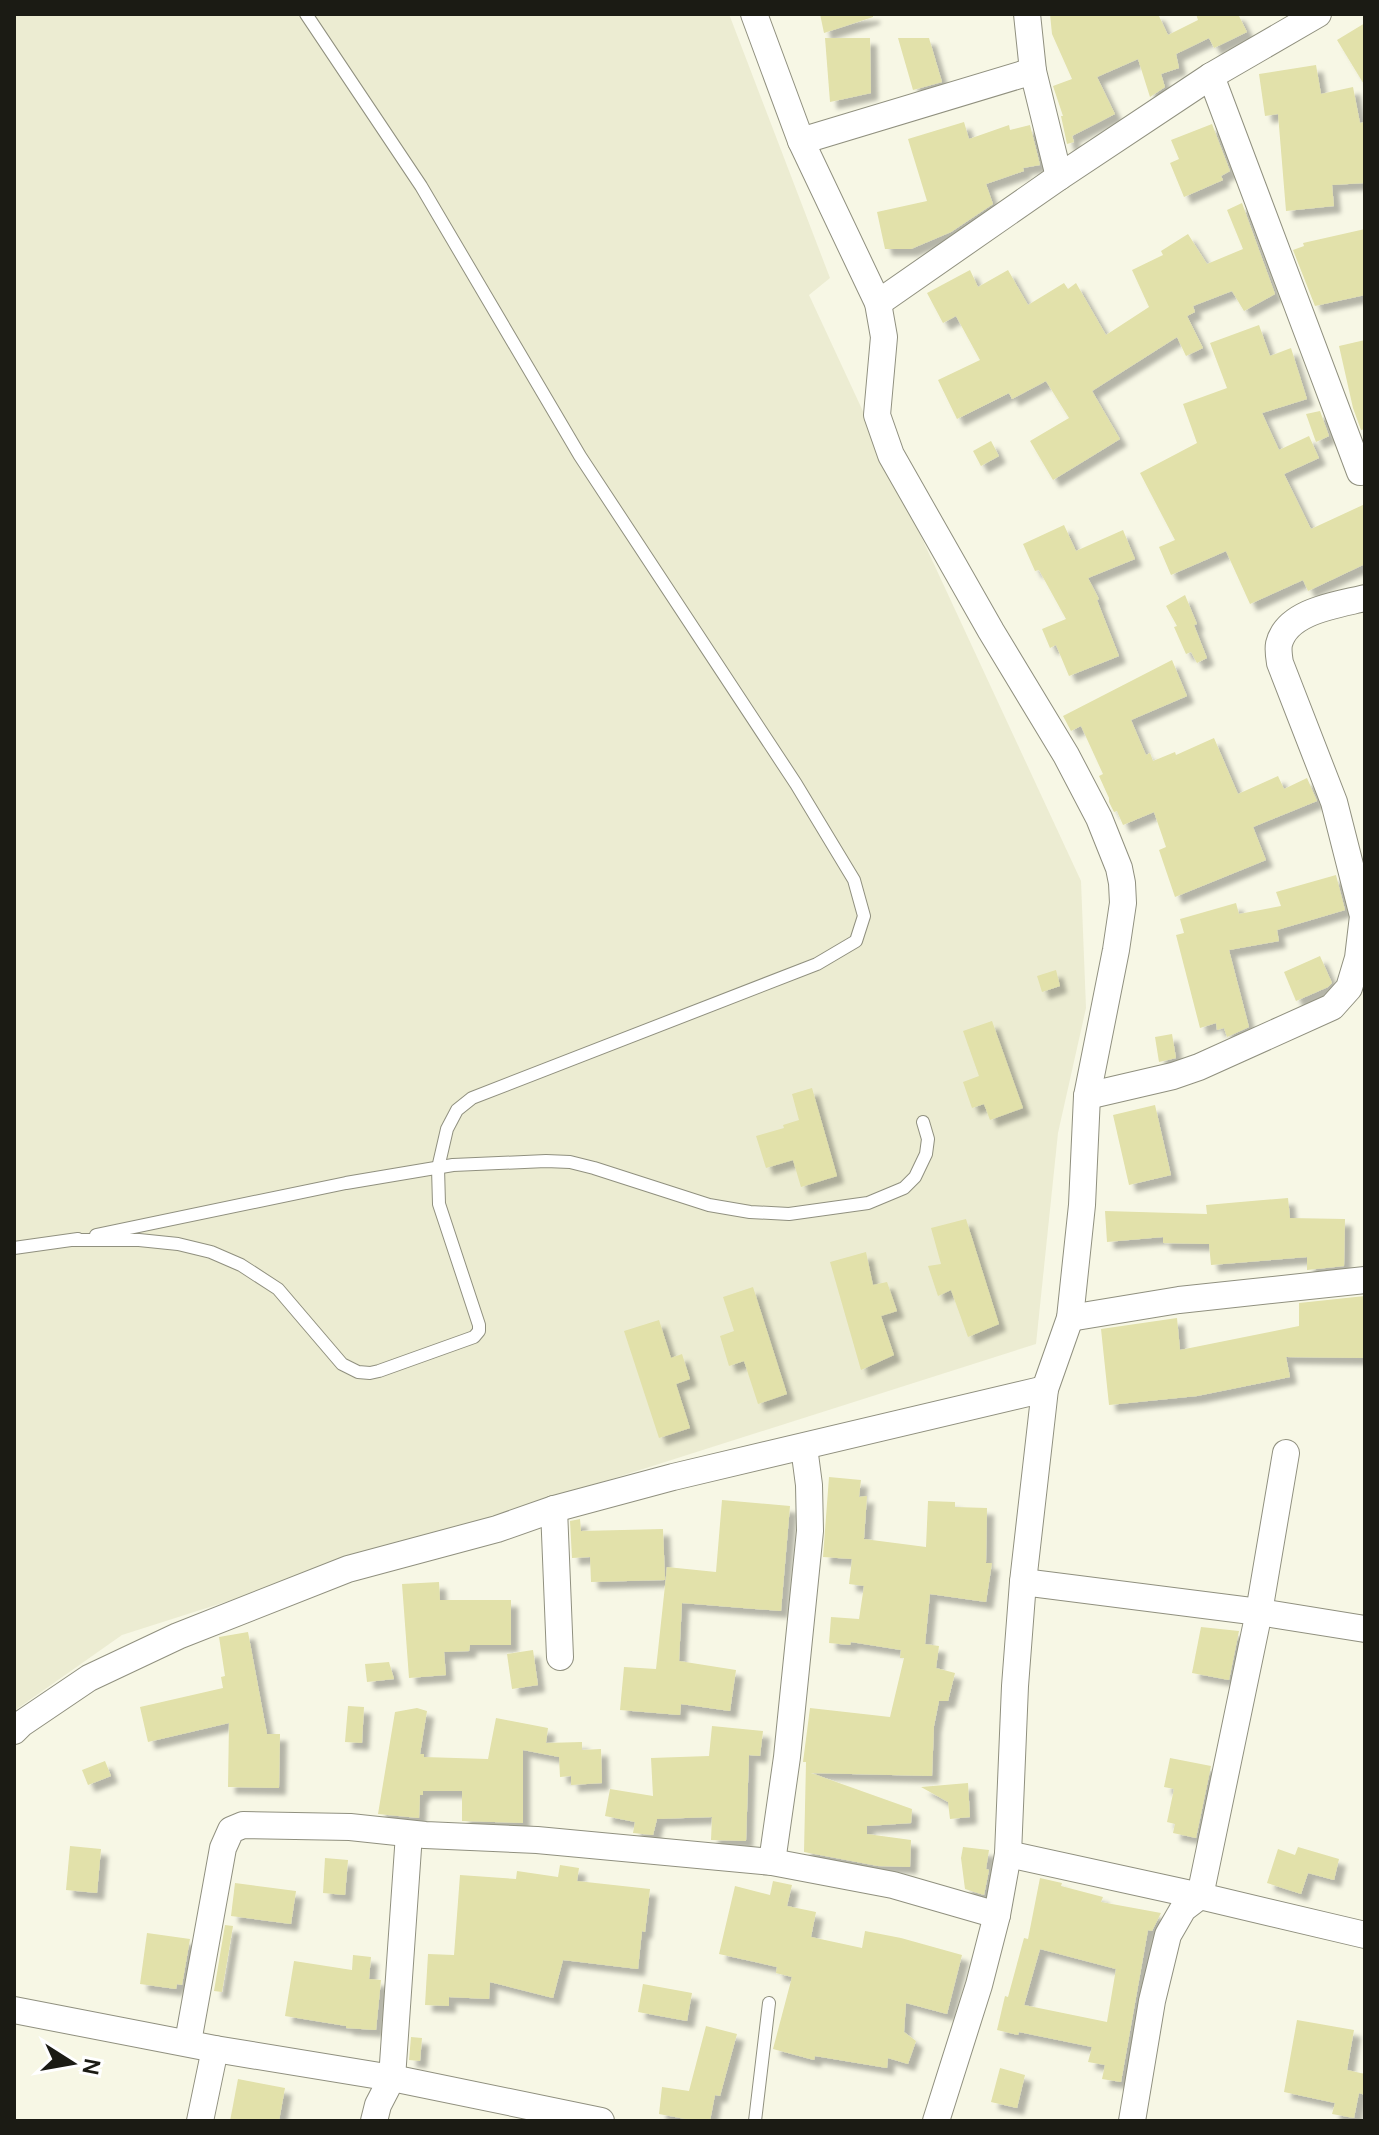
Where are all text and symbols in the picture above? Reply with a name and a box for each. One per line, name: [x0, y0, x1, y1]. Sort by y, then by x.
north arrow: [32, 2023, 112, 2103]
text: N: [75, 2056, 108, 2077]

